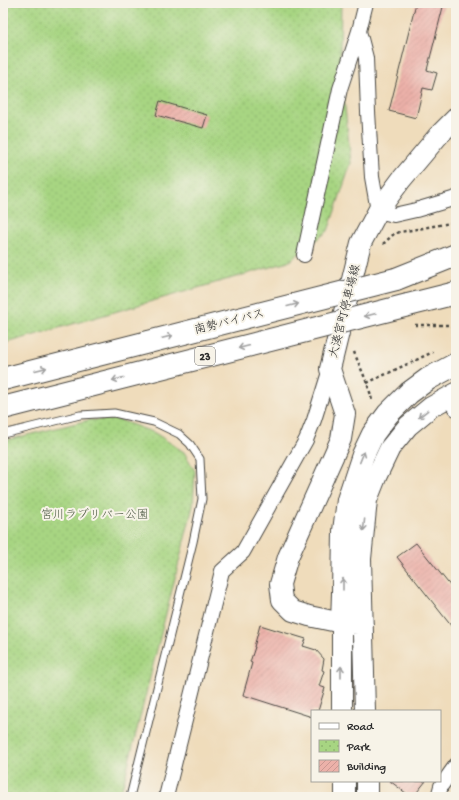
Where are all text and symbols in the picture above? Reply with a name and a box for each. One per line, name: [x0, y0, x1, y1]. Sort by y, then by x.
street label: 大湊宮町停車場線: [327, 263, 364, 360]
one-way arrow: [286, 301, 299, 309]
street label: 南勢バイパス: [193, 306, 266, 338]
one-way arrow: [364, 312, 377, 319]
one-way arrow: [160, 333, 173, 340]
one-way arrow: [238, 343, 251, 351]
road number: 23: [195, 347, 215, 365]
one-way arrow: [34, 365, 47, 372]
one-way arrow: [112, 375, 125, 383]
one-way arrow: [418, 409, 429, 418]
one-way arrow: [359, 451, 367, 463]
park label: 宮川ラブリバー公園: [41, 508, 149, 523]
one-way arrow: [360, 518, 368, 531]
one-way arrow: [339, 578, 347, 591]
one-way arrow: [337, 666, 345, 679]
legend: [311, 710, 441, 782]
text: Road: [347, 721, 374, 735]
text: Park: [346, 741, 372, 755]
text: Building: [346, 761, 386, 775]

